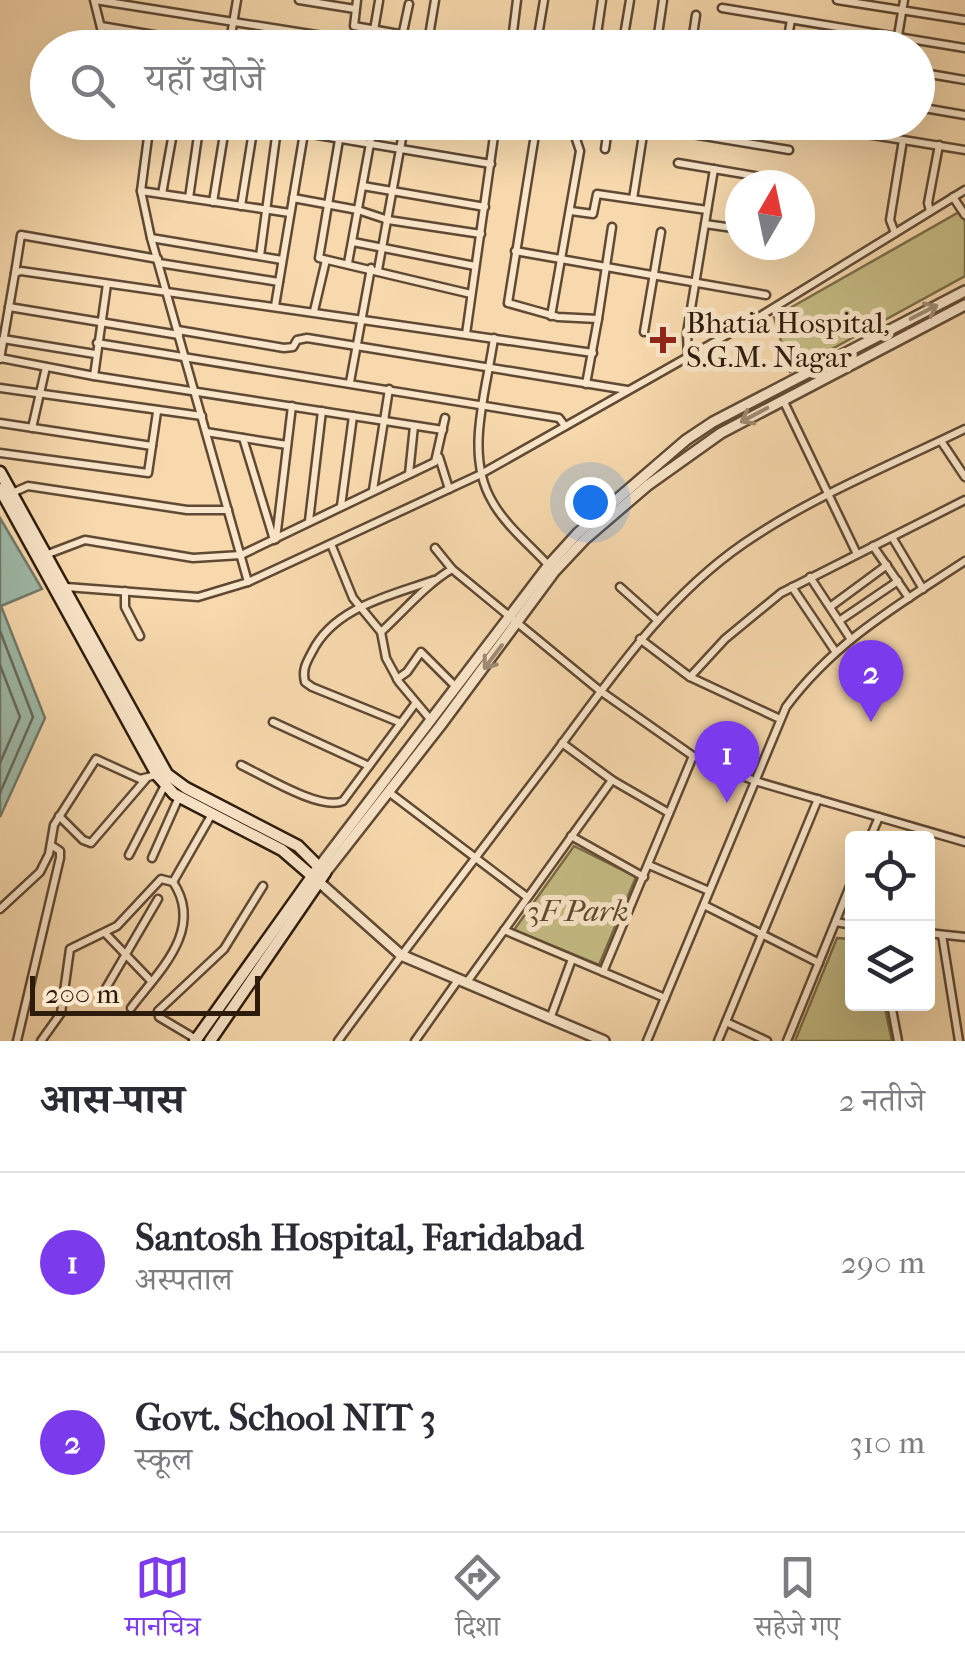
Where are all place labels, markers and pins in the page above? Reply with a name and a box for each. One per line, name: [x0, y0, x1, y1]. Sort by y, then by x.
place label: Bhatia Hospital, S.G.M. Nagar: [686, 306, 890, 375]
marker: Bhatia Hospital, S.G.M. Nagar: [650, 327, 676, 353]
pin: 2: [838, 640, 904, 722]
pin: 1: [694, 720, 760, 803]

